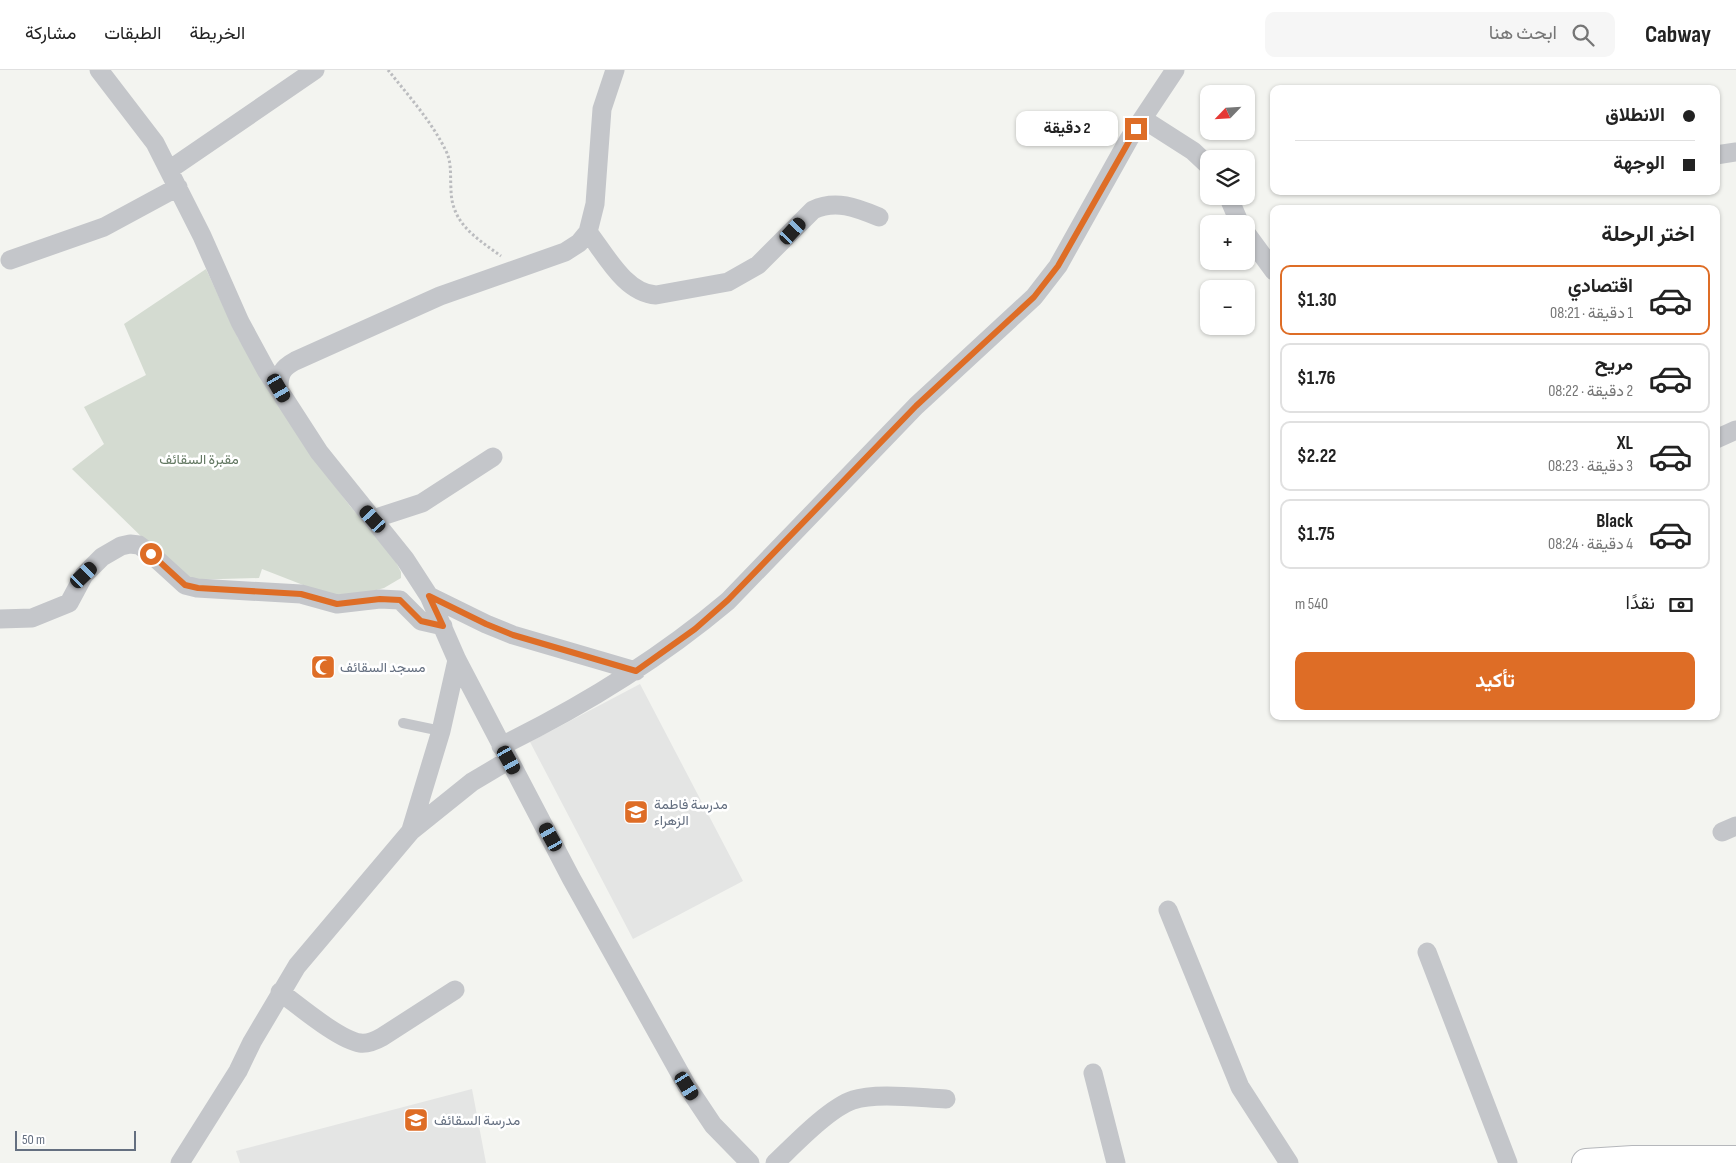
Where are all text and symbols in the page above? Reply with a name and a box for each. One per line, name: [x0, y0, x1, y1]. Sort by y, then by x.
search box: [1265, 12, 1615, 57]
text: Cabway: [1645, 20, 1711, 49]
icon: search: [1569, 21, 1597, 49]
text: ابحث هنا: [1489, 22, 1557, 45]
text: مشاركة: [25, 23, 76, 44]
text: الطبقات: [104, 23, 161, 44]
text: الخريطة: [189, 23, 245, 44]
north arrow: [1200, 85, 1255, 140]
map controls: [1200, 85, 1255, 335]
text: الانطلاق: [1605, 104, 1665, 127]
callout: 2 دقيقة: [1016, 112, 1118, 146]
route end: [1125, 118, 1147, 140]
text: 2 دقيقة: [1043, 119, 1091, 138]
button: layers: [1200, 150, 1255, 205]
text: الوجهة: [1613, 152, 1665, 175]
car: [777, 215, 808, 247]
button: +: [1200, 215, 1255, 270]
text: اختر الرحلة: [1601, 221, 1695, 248]
text: اقتصادي: [1568, 275, 1633, 298]
icon: car: [1648, 278, 1693, 323]
button: −: [1200, 280, 1255, 335]
text: $1.30: [1297, 289, 1337, 312]
text: 1 دقيقة · 08:21: [1550, 304, 1633, 323]
text: مريح: [1595, 353, 1633, 376]
icon: car: [1648, 356, 1693, 401]
text: $1.76: [1297, 367, 1335, 390]
car: [265, 371, 292, 405]
text: 2 دقيقة · 08:22: [1548, 382, 1633, 401]
text: XL: [1617, 432, 1633, 455]
icon: car: [1648, 434, 1693, 479]
text: $2.22: [1297, 445, 1336, 468]
park label: مقبرة السقائف: [159, 451, 239, 468]
text: 3 دقيقة · 08:23: [1548, 457, 1633, 476]
car: [357, 503, 388, 535]
text: Black: [1596, 510, 1633, 533]
icon: car: [1648, 512, 1693, 557]
text: $1.75: [1297, 523, 1335, 546]
text: 4 دقيقة · 08:24: [1548, 535, 1633, 554]
route start: [140, 543, 162, 565]
car: [67, 559, 100, 591]
icon: cash: [1667, 591, 1695, 619]
text: نقدًا: [1626, 592, 1655, 615]
text: 540 m: [1295, 595, 1328, 614]
button: تأكيد: [1295, 652, 1695, 710]
mosque icon: مسجد السقائف: [310, 654, 336, 680]
place label: مسجد السقائف: [340, 659, 426, 676]
car: [495, 743, 522, 777]
place label: مدرسة فاطمة الزهراء: [654, 796, 728, 829]
school or university icon: مدرسة فاطمة الزهراء: [623, 799, 649, 825]
car: [537, 820, 564, 854]
car: [672, 1069, 701, 1103]
school or university icon: مدرسة السقائف: [403, 1107, 429, 1133]
place label: مدرسة السقائف: [434, 1112, 520, 1129]
scale bar: [15, 1128, 136, 1151]
text: 50 m: [22, 1131, 45, 1148]

